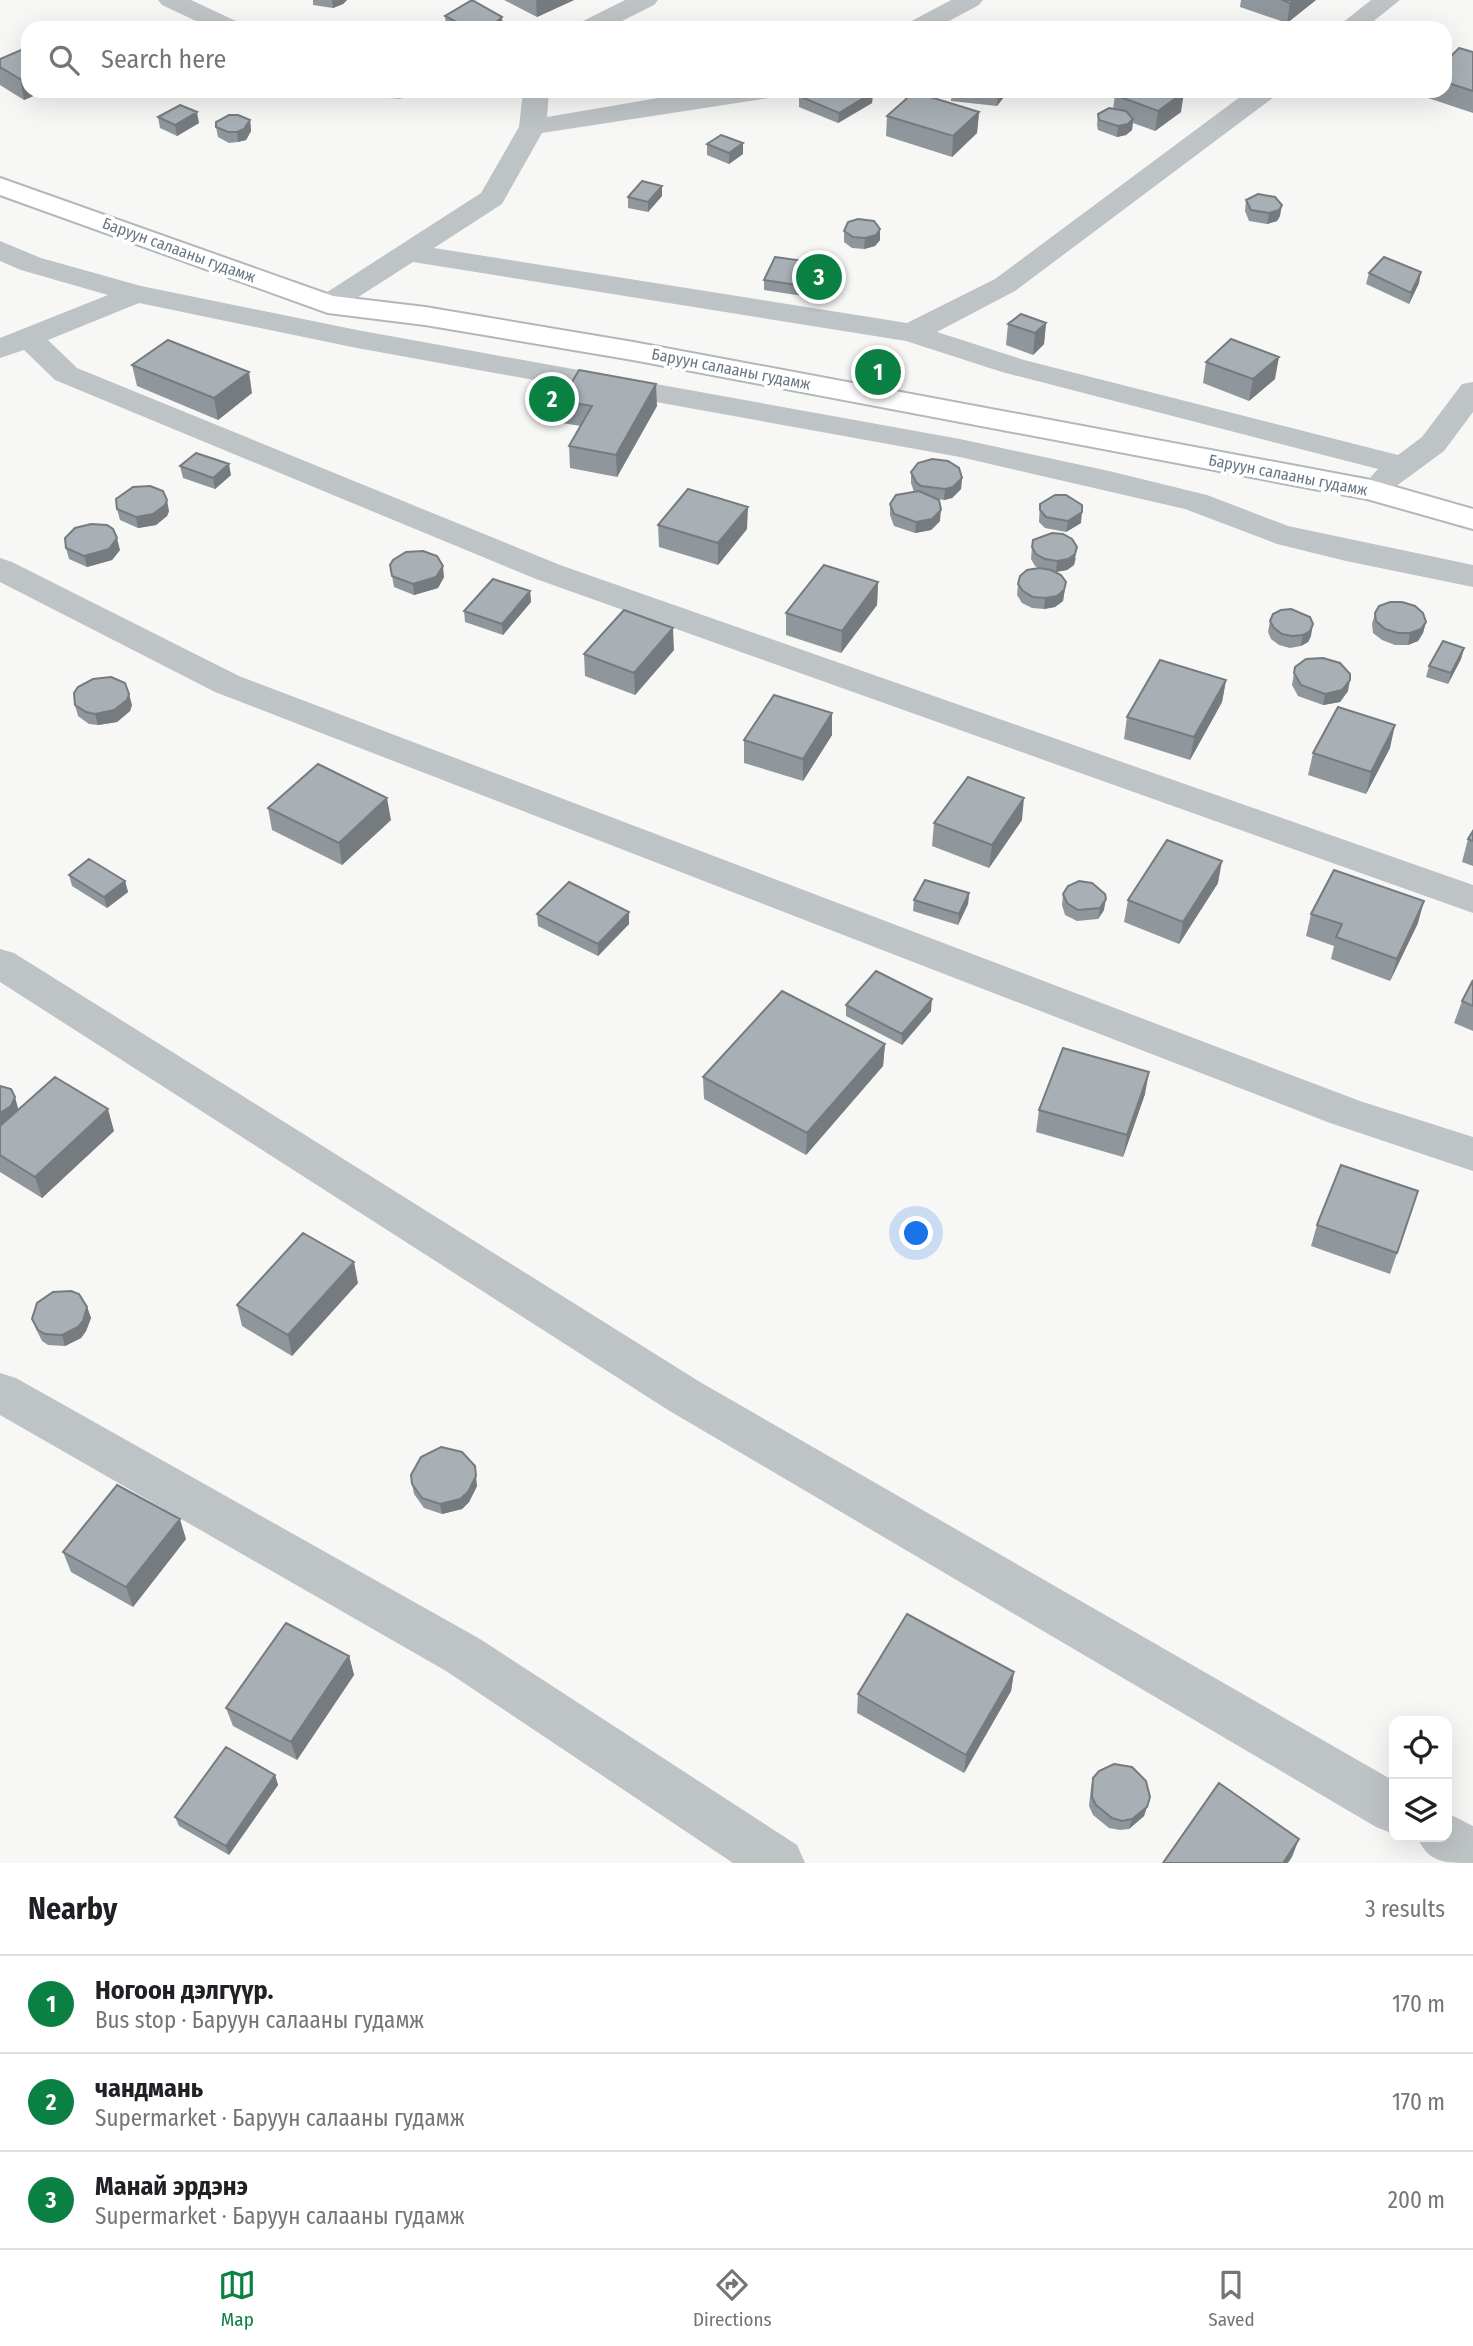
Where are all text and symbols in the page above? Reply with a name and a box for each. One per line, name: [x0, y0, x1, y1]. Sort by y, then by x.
search box: [21, 21, 1452, 98]
icon: search: [45, 41, 83, 79]
text: Search here: [101, 44, 226, 75]
street label: Баруун салааны гудамж: [100, 213, 259, 287]
pin: 3: [796, 251, 842, 303]
street label: Баруун салааны гудамж: [650, 344, 813, 394]
pin: 1: [855, 346, 901, 398]
pin: 2: [529, 373, 575, 425]
street label: Баруун салааны гудамж: [1207, 450, 1370, 500]
your location: [899, 1216, 933, 1250]
map controls: [1389, 1716, 1452, 1842]
button: locate: [1389, 1716, 1452, 1779]
button: layers: [1389, 1779, 1452, 1842]
text: Nearby: [28, 1891, 117, 1927]
text: 3 results: [1365, 1895, 1445, 1923]
text: Ногоон дэлгүүр.: [95, 1975, 273, 2006]
text: 1: [46, 1990, 56, 2018]
text: 170 m: [1392, 1990, 1445, 2018]
text: Bus stop · Баруун салааны гудамж: [95, 2006, 424, 2034]
text: чандмань: [95, 2073, 203, 2104]
text: 2: [46, 2088, 56, 2116]
text: 170 m: [1392, 2088, 1445, 2116]
text: Supermarket · Баруун салааны гудамж: [95, 2104, 464, 2132]
text: Манай эрдэнэ: [95, 2171, 248, 2202]
text: 3: [46, 2186, 56, 2214]
text: 200 m: [1388, 2186, 1445, 2214]
text: Supermarket · Баруун салааны гудамж: [95, 2202, 464, 2230]
tab: Map: [218, 2266, 256, 2331]
tab: Directions: [693, 2266, 772, 2331]
tab: Saved: [1208, 2266, 1255, 2331]

